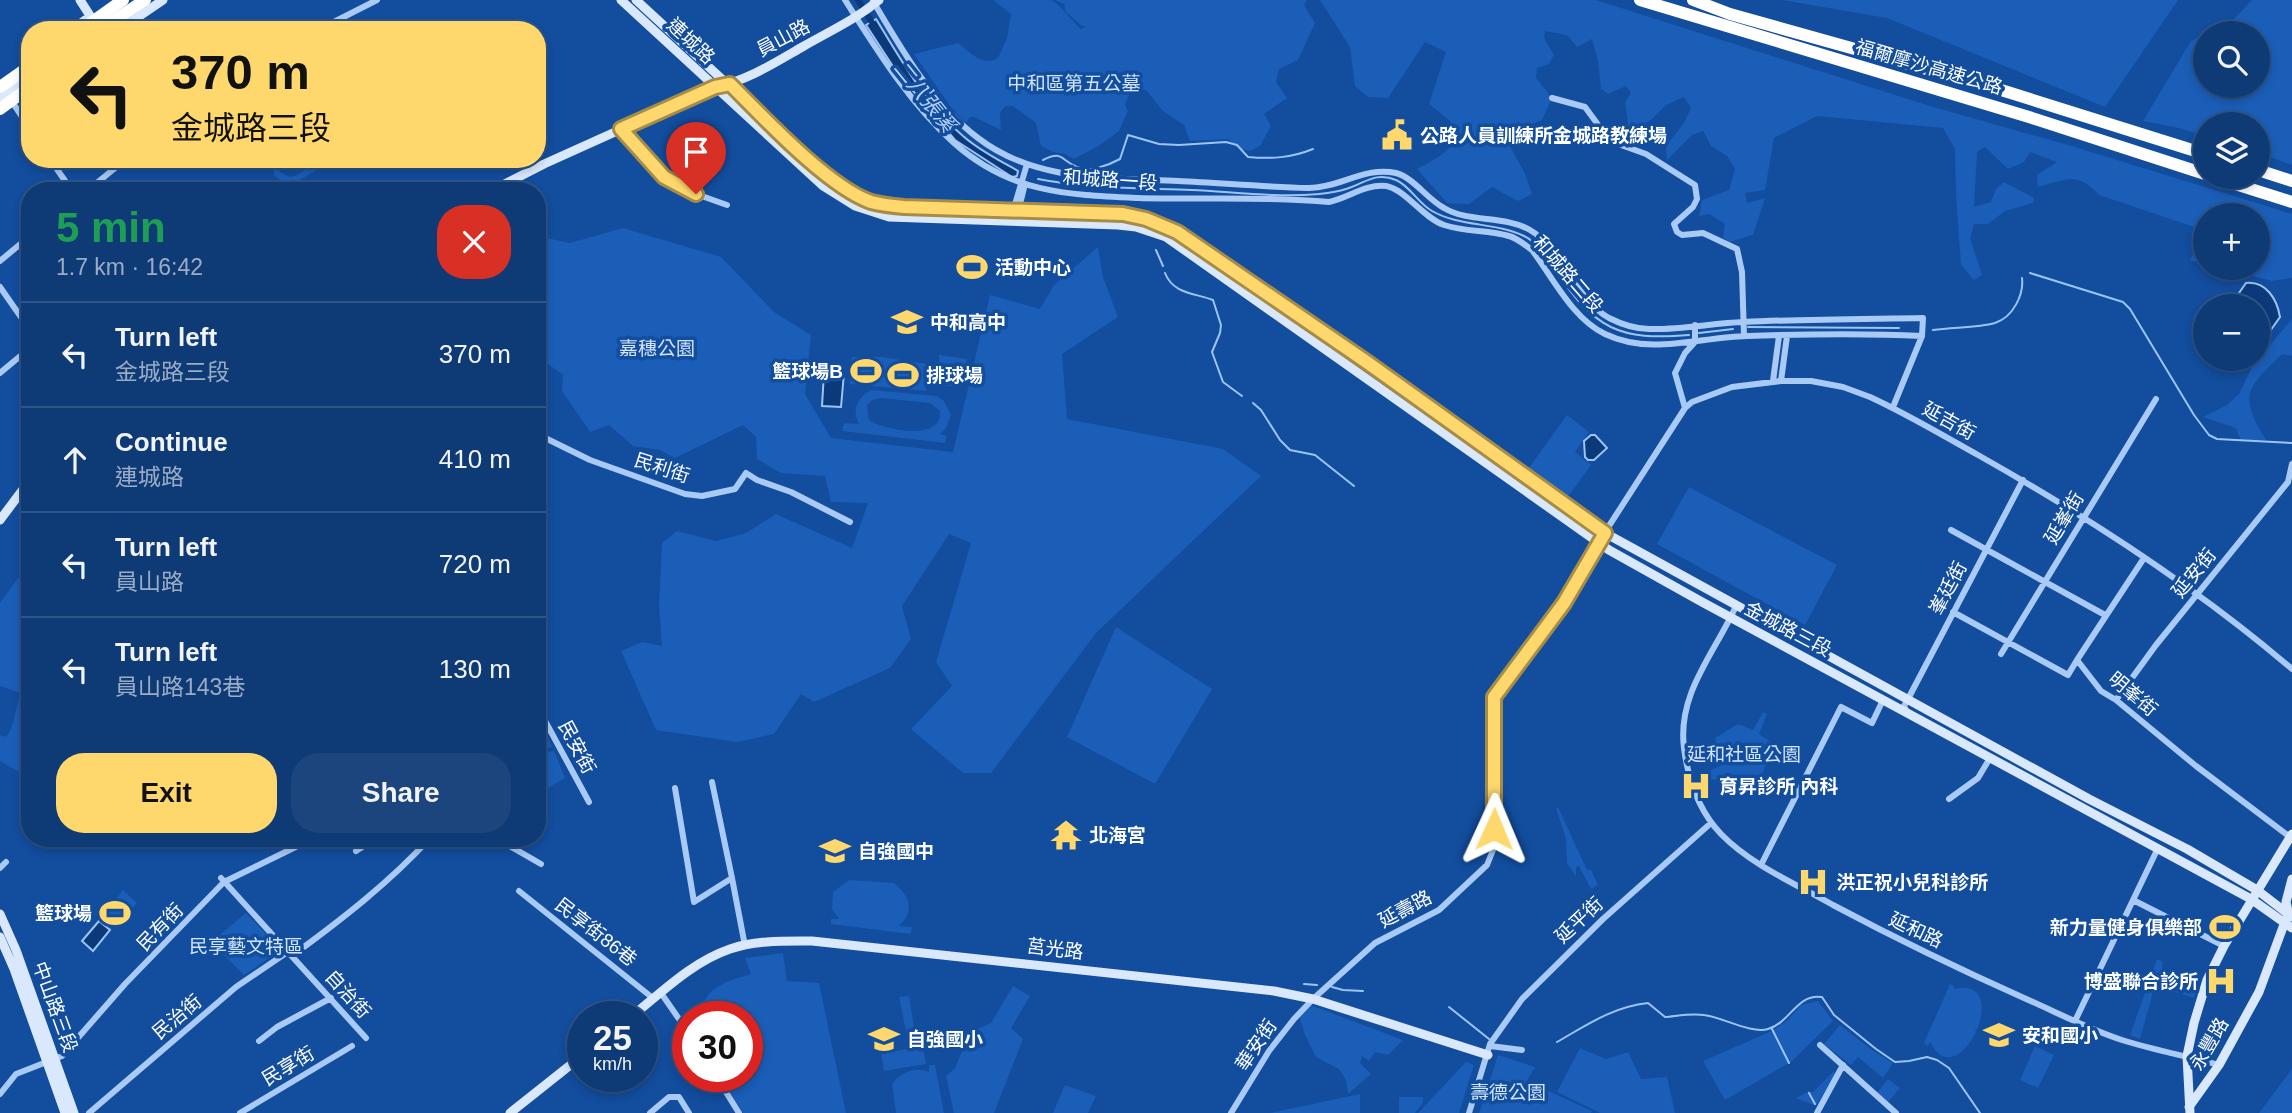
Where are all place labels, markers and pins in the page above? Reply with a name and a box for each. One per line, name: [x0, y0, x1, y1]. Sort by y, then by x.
public building icon: 公路人員訓練所金城路教練場: [1380, 118, 1414, 152]
pin: [666, 122, 726, 194]
place label: 公路人員訓練所金城路教練場: [1420, 125, 1667, 146]
sports icon: 活動中心: [955, 250, 989, 284]
place label: 活動中心: [995, 257, 1071, 278]
school or university icon: 中和高中: [890, 305, 924, 339]
place label: 中和高中: [930, 312, 1006, 333]
sports icon: 籃球場B: [849, 354, 883, 388]
sports icon: 排球場: [886, 358, 920, 392]
place label: 籃球場B: [772, 361, 843, 382]
place label: 排球場: [926, 365, 983, 386]
hospital icon: 育昇診所 內科: [1679, 769, 1713, 803]
place label: 育昇診所 內科: [1719, 776, 1838, 797]
temple icon: 北海宮: [1049, 818, 1083, 852]
place label: 北海宮: [1089, 825, 1146, 846]
school or university icon: 自強國中: [818, 834, 852, 868]
place label: 自強國中: [858, 841, 934, 862]
hospital icon: 洪正祝小兒科診所: [1796, 865, 1830, 899]
place label: 洪正祝小兒科診所: [1836, 872, 1988, 893]
sports icon: 籃球場: [98, 896, 132, 930]
place label: 籃球場: [35, 903, 92, 924]
sports icon: 新力量健身俱樂部: [2208, 910, 2242, 944]
place label: 新力量健身俱樂部: [2050, 917, 2202, 938]
hospital icon: 博盛聯合診所: [2204, 964, 2238, 998]
place label: 博盛聯合診所: [2084, 971, 2198, 992]
school or university icon: 安和國小: [1982, 1018, 2016, 1052]
school or university icon: 自強國小: [867, 1022, 901, 1056]
place label: 安和國小: [2022, 1025, 2098, 1046]
place label: 自強國小: [907, 1029, 983, 1050]

